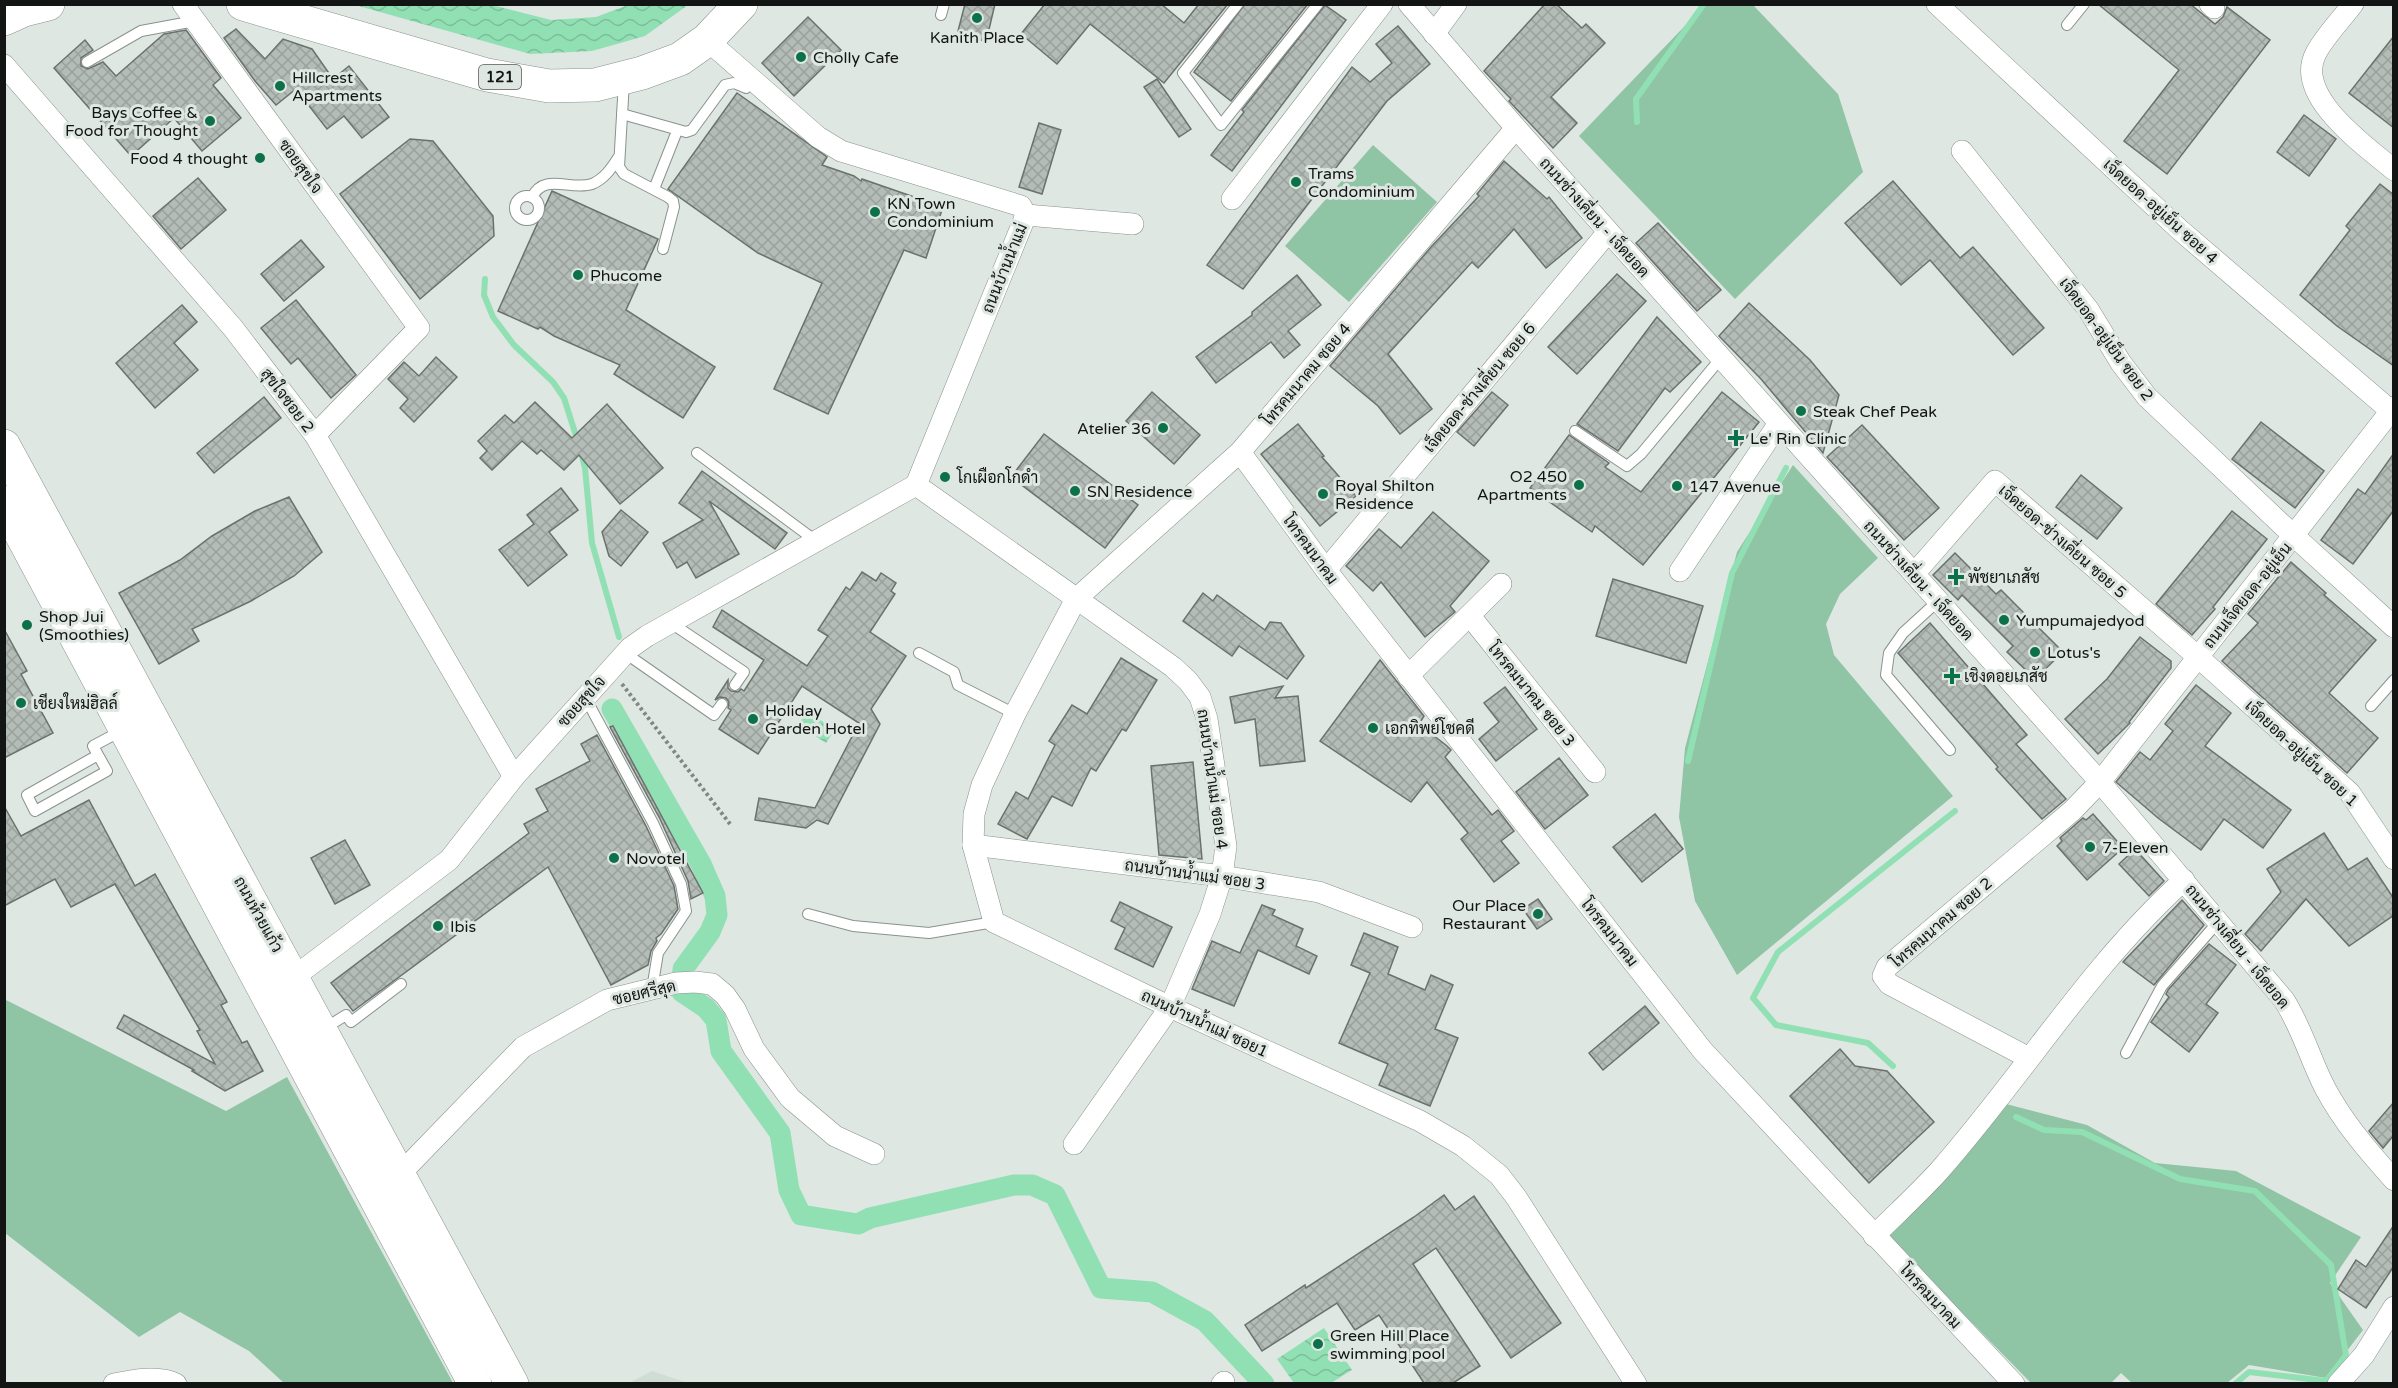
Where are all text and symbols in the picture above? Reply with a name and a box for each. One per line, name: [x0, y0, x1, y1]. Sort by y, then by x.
marker: Kanith Place: [970, 11, 984, 25]
place label: Kanith Place: [930, 28, 1024, 48]
place label: Cholly Cafe: [813, 48, 899, 68]
marker: Cholly Cafe: [794, 50, 808, 64]
road number: 121: [479, 65, 521, 89]
place label: Hillcrest Apartments: [292, 68, 382, 106]
marker: Hillcrest Apartments: [273, 79, 287, 93]
place label: Bays Coffee & Food for Thought: [65, 103, 198, 141]
marker: Bays Coffee & Food for Thought: [203, 114, 217, 128]
street label: ซอยสุขใจ: [273, 134, 328, 198]
place label: Food 4 thought: [130, 149, 248, 169]
street label: ถนนช่างเคี่ยน - เจ็ดยอด: [1535, 150, 1657, 282]
marker: Food 4 thought: [253, 151, 267, 165]
street label: เจ็ดยอด-อยู่เย็น ซอย 4: [2098, 152, 2225, 269]
place label: Trams Condominium: [1308, 164, 1415, 202]
marker: Trams Condominium: [1289, 175, 1303, 189]
place label: KN Town Condominium: [887, 194, 994, 232]
marker: KN Town Condominium: [868, 205, 882, 219]
street label: ถนนบ้านน้ำแม่: [973, 219, 1032, 316]
place label: Phucome: [590, 266, 662, 286]
marker: Phucome: [571, 268, 585, 282]
street label: เจ็ดยอด-อยู่เย็น ซอย 2: [2054, 272, 2161, 406]
street label: เจ็ดยอด-ช่างเคี่ยน ซอย 6: [1416, 315, 1540, 457]
street label: โทรคมนาคม ซอย 4: [1256, 318, 1356, 431]
street label: สุขใจซอย 2: [255, 363, 320, 438]
place label: Steak Chef Peak: [1813, 402, 1937, 422]
marker: Steak Chef Peak: [1794, 404, 1808, 418]
place label: Atelier 36: [1077, 419, 1151, 439]
marker: Atelier 36: [1156, 421, 1170, 435]
marker: Le' Rin Clinic: [1727, 429, 1745, 447]
place label: Le' Rin Clinic: [1750, 429, 1847, 449]
place label: โกเผือกโกดำ: [956, 466, 1038, 488]
place label: O2 450 Apartments: [1477, 467, 1567, 505]
marker: โกเผือกโกดำ: [938, 470, 952, 484]
place label: Royal Shilton Residence: [1335, 476, 1435, 514]
place label: 147 Avenue: [1689, 477, 1781, 497]
street label: เจ็ดยอด-ช่างเคี่ยน ซอย 5: [1994, 477, 2134, 603]
marker: O2 450 Apartments: [1572, 478, 1586, 492]
marker: 147 Avenue: [1670, 479, 1684, 493]
place label: SN Residence: [1087, 482, 1192, 502]
marker: SN Residence: [1068, 484, 1082, 498]
marker: Royal Shilton Residence: [1316, 487, 1330, 501]
street label: โทรคมนาคม: [1278, 509, 1344, 588]
street label: ถนนช่างเคี่ยน - เจ็ดยอด: [1859, 513, 1981, 645]
street label: ถนนเจ็ดยอด-อยู่เย็น: [2196, 536, 2297, 653]
place label: พัชยาเภสัช: [1968, 567, 2040, 588]
marker: พัชยาเภสัช: [1949, 570, 1963, 584]
place label: Shop Jui (Smoothies): [39, 607, 129, 645]
place label: Yumpumajedyod: [2016, 611, 2145, 631]
marker: Yumpumajedyod: [1997, 613, 2011, 627]
marker: Shop Jui (Smoothies): [20, 618, 34, 632]
street label: โทรคมนาคม ซอย 3: [1483, 637, 1581, 751]
place label: Lotus's: [2047, 643, 2101, 663]
marker: Lotus's: [2028, 645, 2042, 659]
place label: เชิงดอยเภสัช: [1964, 666, 2048, 687]
marker: เชิงดอยเภสัช: [1945, 669, 1959, 683]
street label: ซอยสุขใจ: [552, 671, 611, 732]
place label: เชียงใหม่ฮิลล์: [33, 691, 118, 714]
street label: เจ็ดยอด-อยู่เย็น ซอย 1: [2240, 693, 2365, 812]
marker: เชียงใหม่ฮิลล์: [14, 696, 28, 710]
place label: Holiday Garden Hotel: [765, 701, 866, 739]
street label: ถนนบ้านน้ำแม่ ซอย 4: [1192, 707, 1237, 851]
marker: Holiday Garden Hotel: [746, 712, 760, 726]
place label: เอกทิพย์โชคดี: [1385, 716, 1475, 739]
marker: เอกทิพย์โชคดี: [1366, 721, 1380, 735]
place label: 7-Eleven: [2102, 838, 2169, 858]
marker: 7-Eleven: [2083, 840, 2097, 854]
place label: Novotel: [626, 849, 685, 869]
street label: ถนนบ้านน้ำแม่ ซอย 3: [1123, 850, 1267, 895]
marker: Novotel: [607, 851, 621, 865]
street label: ถนนห้วยแก้ว: [229, 872, 288, 956]
street label: โทรคมนาคม ซอย 2: [1885, 872, 1997, 973]
street label: ถนนช่างเคี่ยน - เจ็ดยอด: [2181, 877, 2298, 1013]
street label: โทรคมนาคม: [1576, 892, 1644, 971]
place label: Our Place Restaurant: [1442, 896, 1526, 934]
marker: Our Place Restaurant: [1531, 907, 1545, 921]
place label: Ibis: [450, 917, 476, 937]
marker: Ibis: [431, 919, 445, 933]
street label: ซอยศรีสุด: [610, 974, 678, 1011]
street label: ถนนบ้านน้ำแม่ ซอย1: [1138, 981, 1273, 1062]
street label: โทรคมนาคม: [1895, 1258, 1967, 1333]
place label: Green Hill Place swimming pool: [1330, 1326, 1449, 1364]
marker: Green Hill Place swimming pool: [1311, 1337, 1325, 1351]

